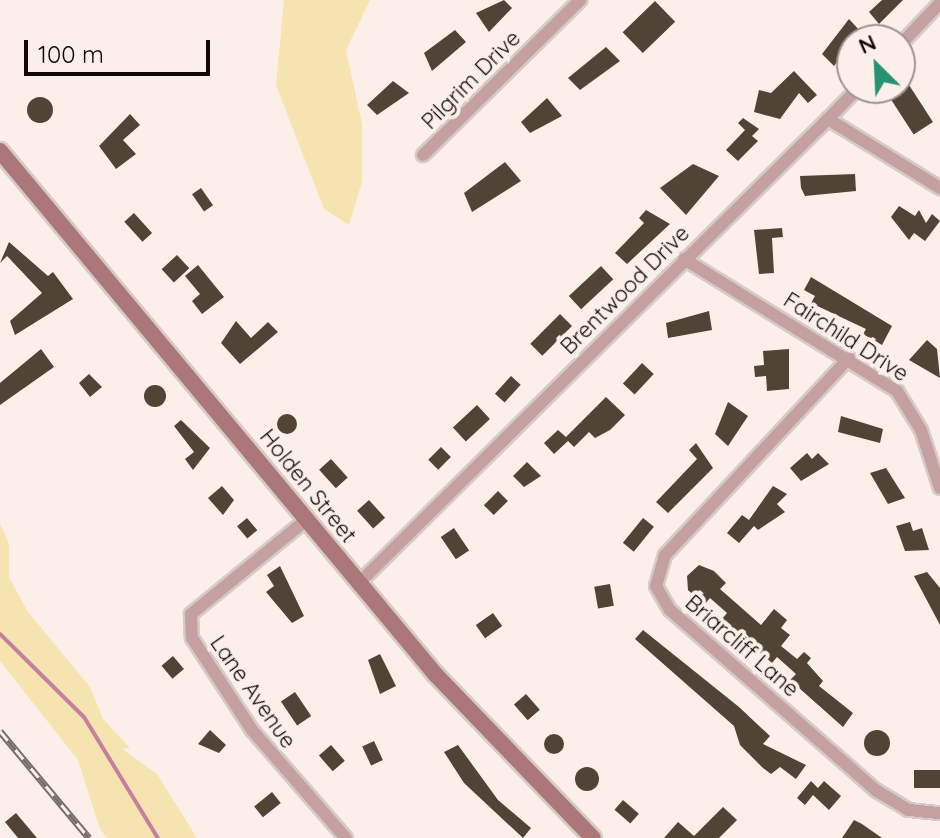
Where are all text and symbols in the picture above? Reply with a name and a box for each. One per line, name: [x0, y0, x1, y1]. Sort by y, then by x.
scale bar: [28, 24, 214, 74]
north arrow: [836, 24, 916, 104]
street label: Pilgrim Drive: [416, 25, 526, 135]
text: N: [854, 28, 880, 60]
text: 100 m: [38, 39, 104, 69]
street label: Brentwood Drive: [555, 220, 695, 360]
street label: Fairchild Drive: [779, 287, 913, 387]
street label: Holden Street: [254, 424, 362, 548]
street label: Briarcliff Lane: [680, 589, 804, 703]
street label: Lane Avenue: [204, 631, 302, 753]

